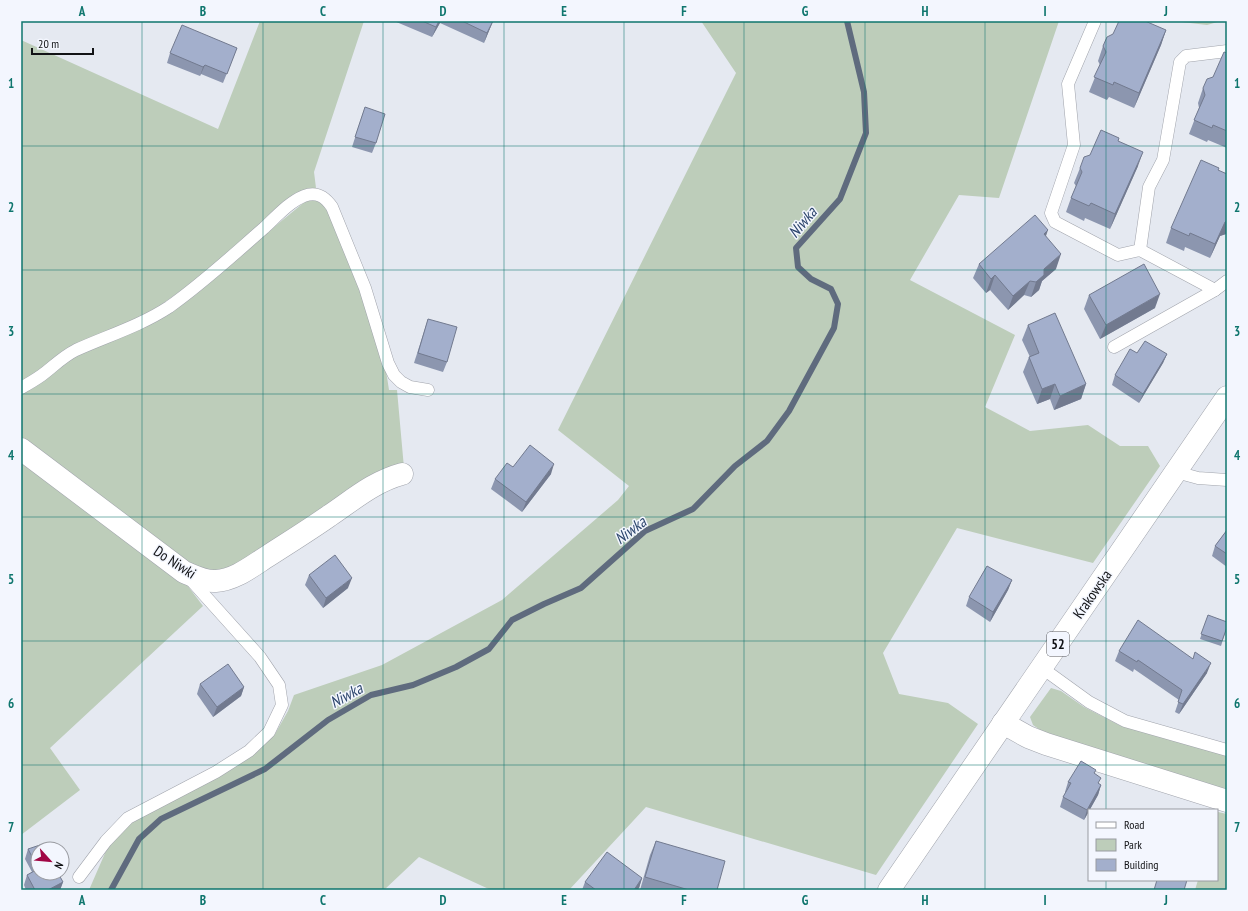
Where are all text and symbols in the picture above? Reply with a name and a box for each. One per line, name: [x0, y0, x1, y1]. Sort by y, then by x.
text: A: [78, 3, 86, 20]
text: B: [200, 3, 206, 20]
text: C: [320, 3, 326, 20]
text: D: [440, 3, 447, 20]
text: E: [561, 3, 567, 20]
text: F: [681, 3, 687, 20]
text: G: [802, 3, 809, 20]
text: H: [922, 3, 929, 20]
text: I: [1043, 3, 1047, 20]
text: J: [1163, 3, 1168, 20]
scale bar: [32, 30, 93, 56]
text: 20 m: [38, 36, 59, 51]
text: 1: [8, 75, 14, 92]
text: 1: [1234, 75, 1240, 92]
text: 2: [8, 199, 14, 216]
text: 2: [1234, 199, 1240, 216]
water label: Niwka: [783, 201, 822, 242]
text: 3: [8, 323, 14, 340]
text: 3: [1234, 323, 1240, 340]
text: 4: [8, 447, 15, 464]
text: 4: [1234, 447, 1241, 464]
water label: Niwka: [610, 511, 651, 548]
street label: Do Niwki: [150, 541, 200, 583]
street label: Krakowska: [1068, 566, 1116, 622]
text: 5: [8, 571, 14, 588]
text: 5: [1234, 571, 1240, 588]
road number: 52: [1047, 632, 1069, 656]
water label: Niwka: [326, 677, 367, 712]
text: 6: [8, 695, 14, 712]
text: 6: [1234, 695, 1240, 712]
legend: [1088, 809, 1218, 881]
text: Road: [1124, 817, 1144, 832]
text: 7: [8, 819, 14, 836]
text: 7: [1234, 819, 1240, 836]
text: Park: [1124, 837, 1142, 852]
north arrow: [30, 841, 70, 881]
text: Building: [1124, 857, 1159, 872]
text: N: [51, 860, 66, 871]
text: A: [78, 892, 86, 909]
text: B: [200, 892, 206, 909]
text: C: [320, 892, 326, 909]
text: D: [440, 892, 447, 909]
text: E: [561, 892, 567, 909]
text: F: [681, 892, 687, 909]
text: G: [802, 892, 809, 909]
text: H: [922, 892, 929, 909]
text: I: [1043, 892, 1047, 909]
text: J: [1163, 892, 1168, 909]

